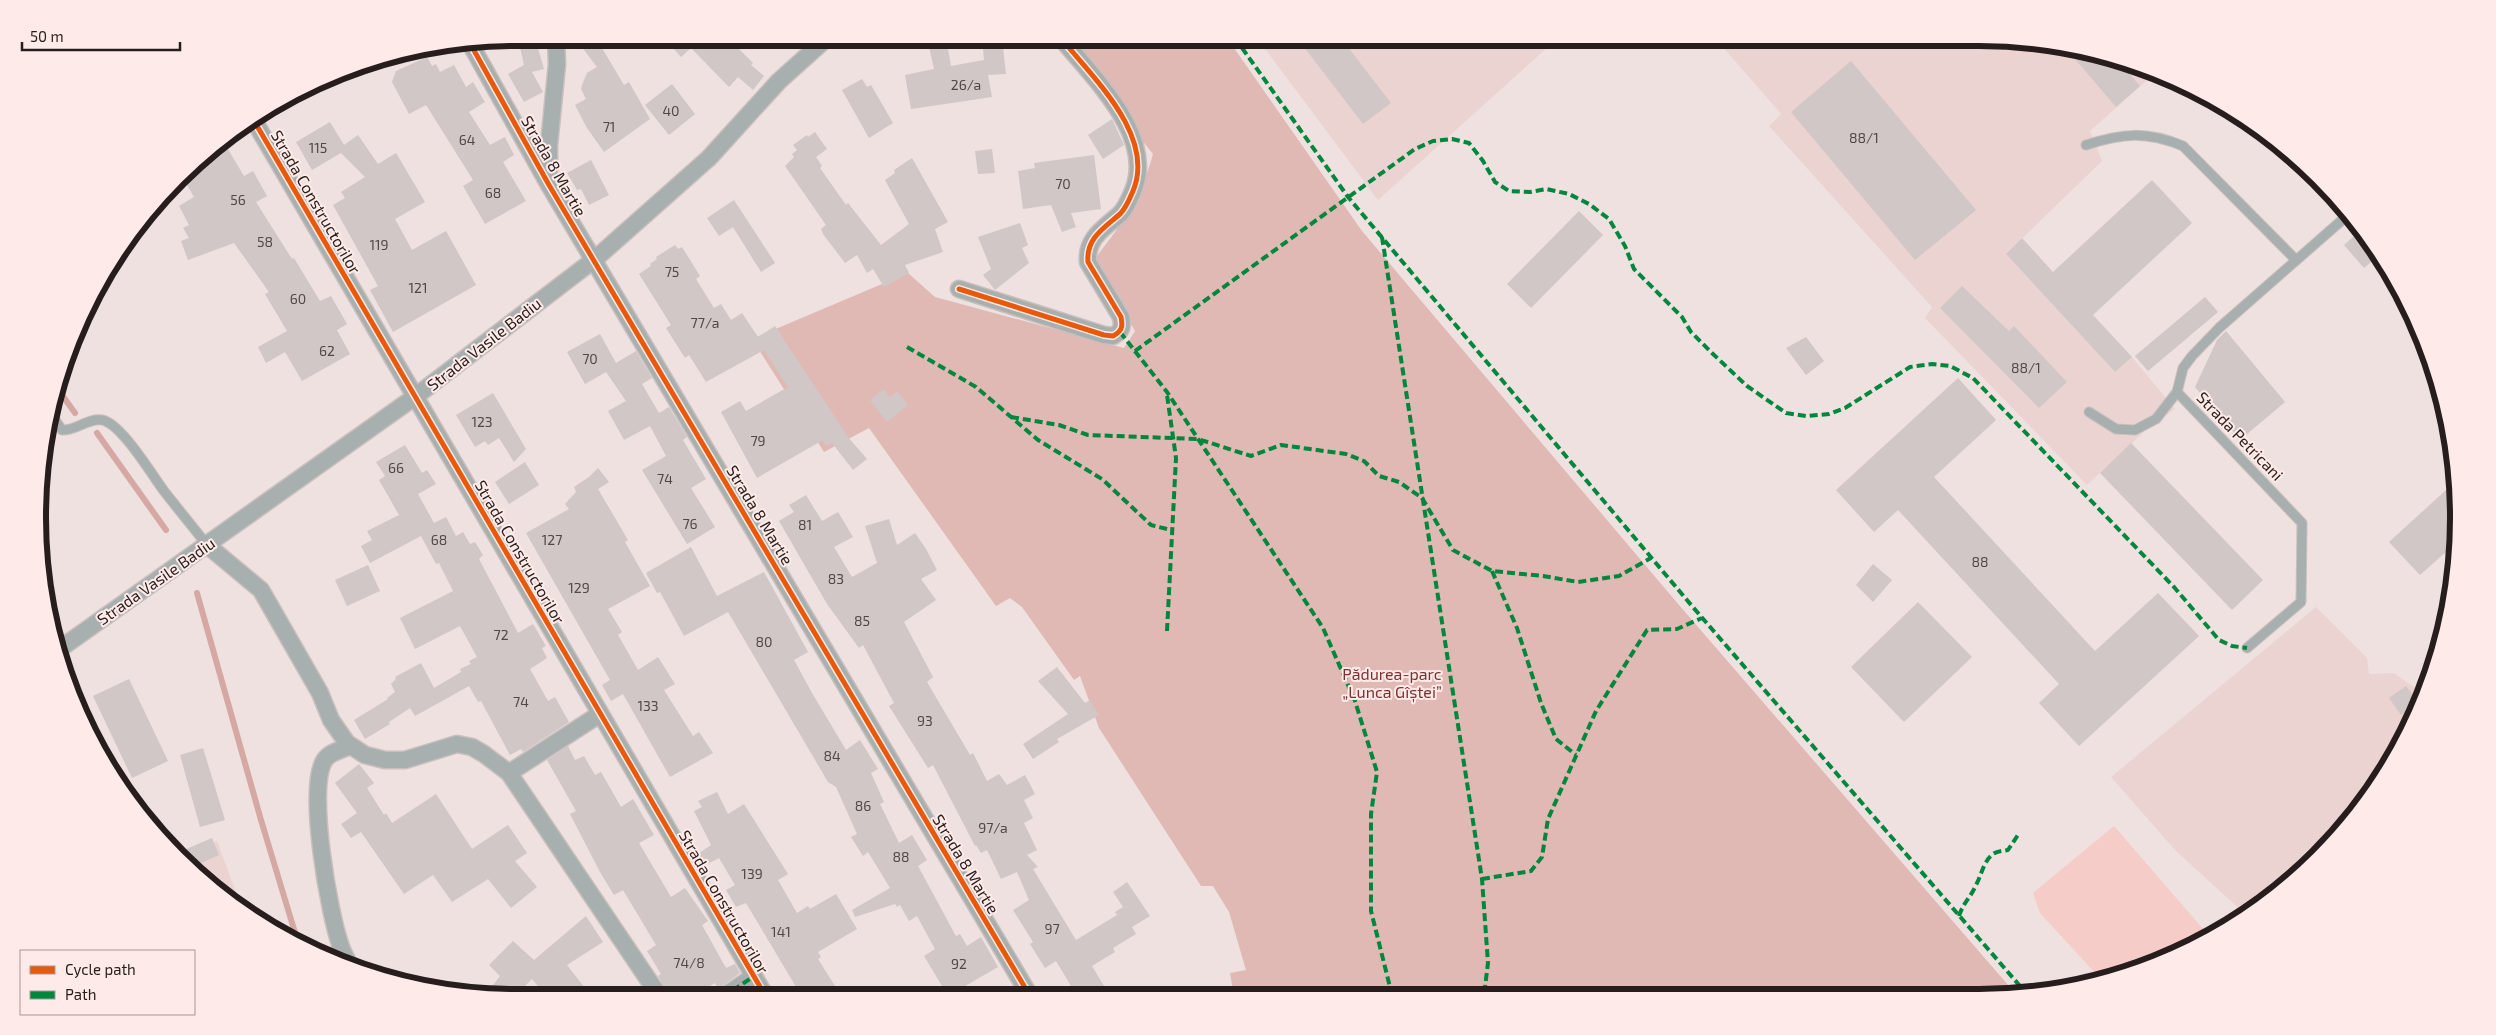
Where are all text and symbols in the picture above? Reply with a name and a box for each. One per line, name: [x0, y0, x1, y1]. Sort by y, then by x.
scale bar: [22, 20, 180, 52]
text: 50 m: [30, 27, 64, 45]
house number: 26/a: [951, 76, 981, 93]
house number: 40: [662, 102, 680, 119]
street label: Strada 8 Martie: [518, 112, 591, 219]
house number: 71: [603, 118, 615, 135]
street label: Strada Constructorilor: [268, 127, 366, 277]
house number: 88/1: [1849, 129, 1879, 146]
house number: 64: [459, 131, 475, 148]
house number: 115: [309, 139, 327, 156]
house number: 70: [1055, 175, 1071, 192]
house number: 68: [485, 184, 501, 201]
house number: 56: [230, 191, 246, 208]
house number: 58: [257, 233, 273, 250]
house number: 119: [369, 236, 389, 253]
house number: 75: [665, 263, 679, 280]
house number: 121: [408, 279, 428, 296]
house number: 60: [290, 290, 306, 307]
street label: Strada Vasile Badiu: [423, 293, 544, 394]
house number: 77/a: [691, 314, 719, 331]
house number: 62: [319, 342, 335, 359]
house number: 70: [582, 350, 598, 367]
house number: 88/1: [2011, 359, 2041, 376]
street label: Strada Petricani: [2193, 387, 2287, 484]
house number: 123: [471, 413, 493, 430]
house number: 79: [750, 432, 766, 449]
house number: 66: [388, 459, 404, 476]
street label: Strada 8 Martie: [723, 461, 798, 568]
house number: 74: [657, 470, 673, 487]
street label: Strada Constructorilor: [472, 477, 570, 627]
house number: 76: [682, 515, 698, 532]
house number: 81: [798, 516, 812, 533]
house number: 68: [431, 531, 447, 548]
house number: 127: [542, 531, 562, 548]
street label: Strada Vasile Badiu: [93, 533, 218, 628]
house number: 88: [1972, 553, 1989, 570]
house number: 83: [828, 570, 844, 587]
house number: 129: [568, 579, 590, 596]
house number: 85: [854, 612, 870, 629]
house number: 72: [493, 626, 509, 643]
house number: 80: [756, 633, 772, 650]
park label: Pădurea-parc „Lunca Gîștei”: [1342, 664, 1442, 703]
house number: 74: [513, 693, 529, 710]
house number: 133: [637, 697, 659, 714]
house number: 93: [917, 712, 933, 729]
house number: 84: [823, 747, 841, 764]
house number: 86: [855, 797, 871, 814]
street label: Strada 8 Martie: [929, 810, 1004, 917]
house number: 97/a: [978, 819, 1008, 836]
street label: Strada Constructorilor: [676, 827, 774, 977]
house number: 88: [893, 848, 910, 865]
house number: 139: [741, 865, 763, 882]
house number: 97: [1044, 920, 1060, 937]
house number: 141: [771, 923, 791, 940]
legend: [20, 950, 195, 1015]
house number: 74/8: [673, 954, 705, 971]
house number: 92: [951, 955, 967, 972]
text: Cycle path: [65, 960, 136, 978]
text: Path: [65, 985, 96, 1003]

